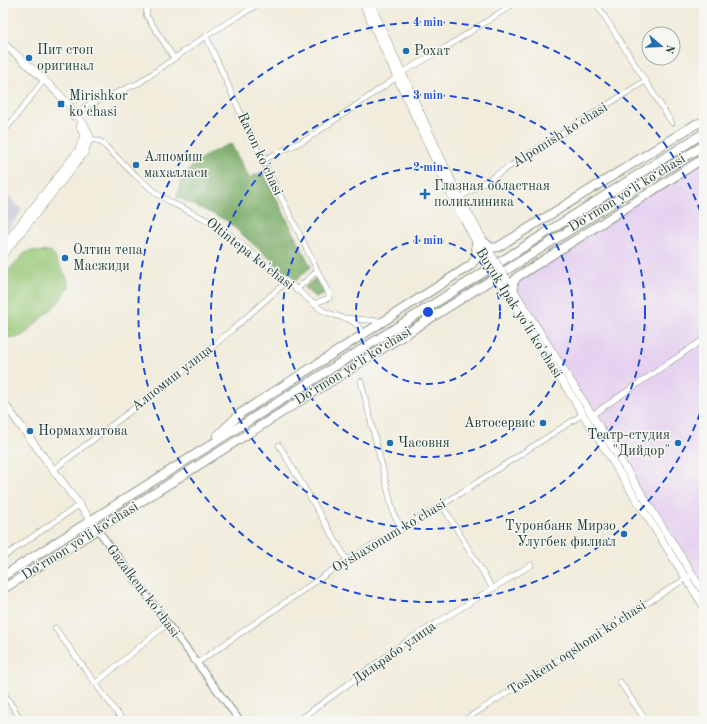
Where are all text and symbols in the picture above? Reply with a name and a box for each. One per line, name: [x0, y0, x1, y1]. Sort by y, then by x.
text: 4 min: [413, 17, 443, 29]
north arrow: [641, 26, 681, 66]
place label: Пит стоп оригинал: [37, 43, 94, 73]
text: N: [662, 43, 676, 55]
place label: Рохат: [414, 44, 451, 58]
marker: Рохат: [401, 46, 411, 56]
marker: Пит стоп оригинал: [24, 53, 34, 63]
place label: Mirishkor ko'chasi: [69, 89, 128, 119]
text: 3 min: [413, 90, 443, 102]
marker: Mirishkor ko'chasi: [56, 99, 66, 109]
street label: Alpomish ko'chasi: [510, 100, 610, 170]
street label: Ravon ko'chasi: [235, 110, 285, 198]
place label: Алпомиш махалласи: [144, 150, 208, 180]
street label: Do‘rmon yo‘li ko‘chasi: [566, 151, 688, 235]
marker: Алпомиш махалласи: [131, 160, 141, 170]
text: 2 min: [413, 162, 443, 174]
place label: Глазная областная поликлиника: [434, 179, 550, 209]
marker: Глазная областная поликлиника: [419, 188, 431, 200]
street label: Oltintepa ko'chasi: [203, 215, 297, 293]
text: 1 min: [413, 235, 443, 247]
place label: Олтин тепа Масжиди: [73, 243, 143, 273]
street label: Buyuk Ipak yo'li ko'chasi: [473, 245, 565, 381]
marker: Олтин тепа Масжиди: [60, 253, 70, 263]
centre of rings: [421, 305, 435, 319]
street label: Do‘rmon yo‘li ko‘chasi: [292, 324, 414, 408]
street label: Алпомиш улица: [129, 342, 215, 414]
place label: Автосервис: [464, 416, 535, 430]
marker: Автосервис: [538, 418, 548, 428]
place label: Нормахматова: [38, 424, 128, 438]
marker: Нормахматова: [25, 426, 35, 436]
place label: Театр-студия "Дийдор": [587, 428, 670, 458]
place label: Часовня: [398, 436, 450, 450]
marker: Часовня: [385, 438, 395, 448]
marker: Театр-студия "Дийдор": [673, 438, 683, 448]
street label: Oyshaxonum ko'chasi: [330, 496, 448, 575]
street label: Do‘rmon yo‘li ko‘chasi: [19, 499, 141, 583]
place label: Туронбанк Мирзо Улугбек филиал: [505, 519, 616, 550]
marker: Туронбанк Мирзо Улугбек филиал: [619, 529, 629, 539]
street label: Gazalkent ko'chasi: [104, 542, 182, 640]
street label: Toshkent oqshomi ko'chasi: [506, 598, 649, 698]
street label: Дильрабо улица: [350, 619, 438, 687]

